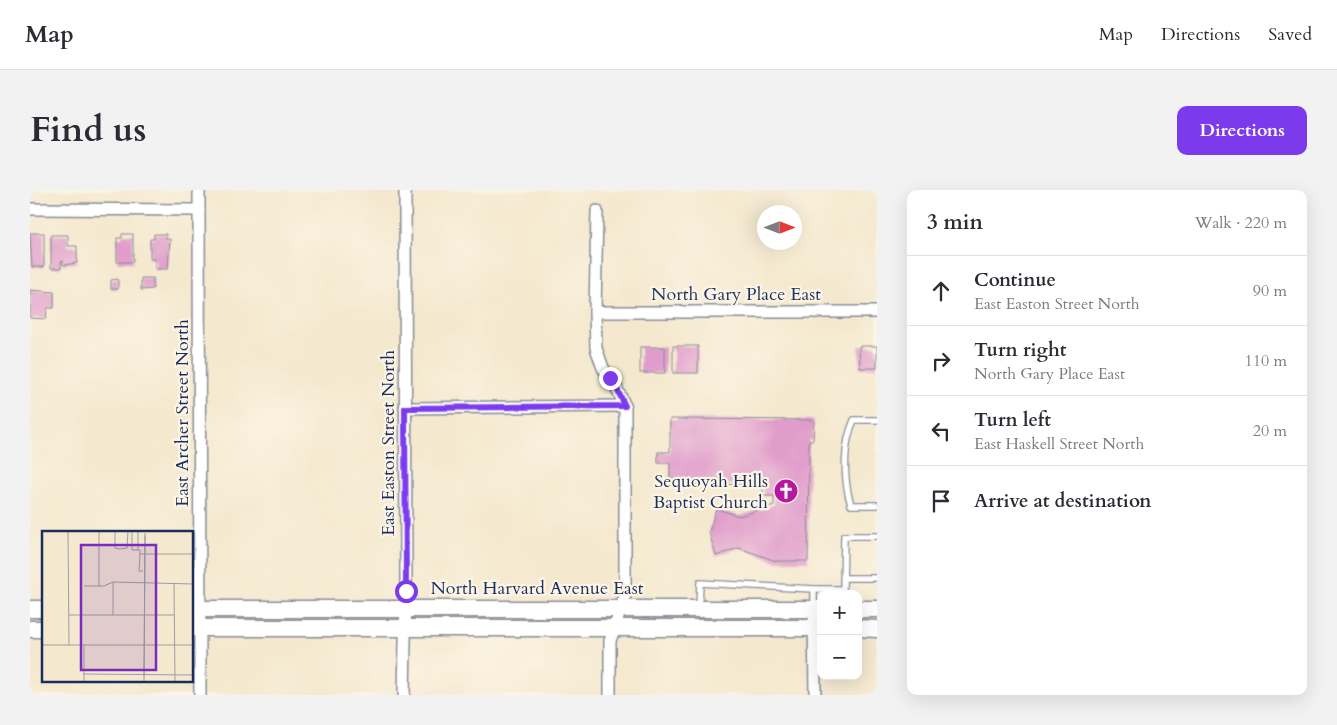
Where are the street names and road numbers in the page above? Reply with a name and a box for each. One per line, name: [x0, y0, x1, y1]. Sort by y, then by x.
street label: North Gary Place East: [651, 282, 821, 307]
street label: East Archer Street North: [170, 319, 195, 507]
street label: East Easton Street North: [376, 350, 401, 536]
street label: North Harvard Avenue East: [430, 576, 644, 601]

